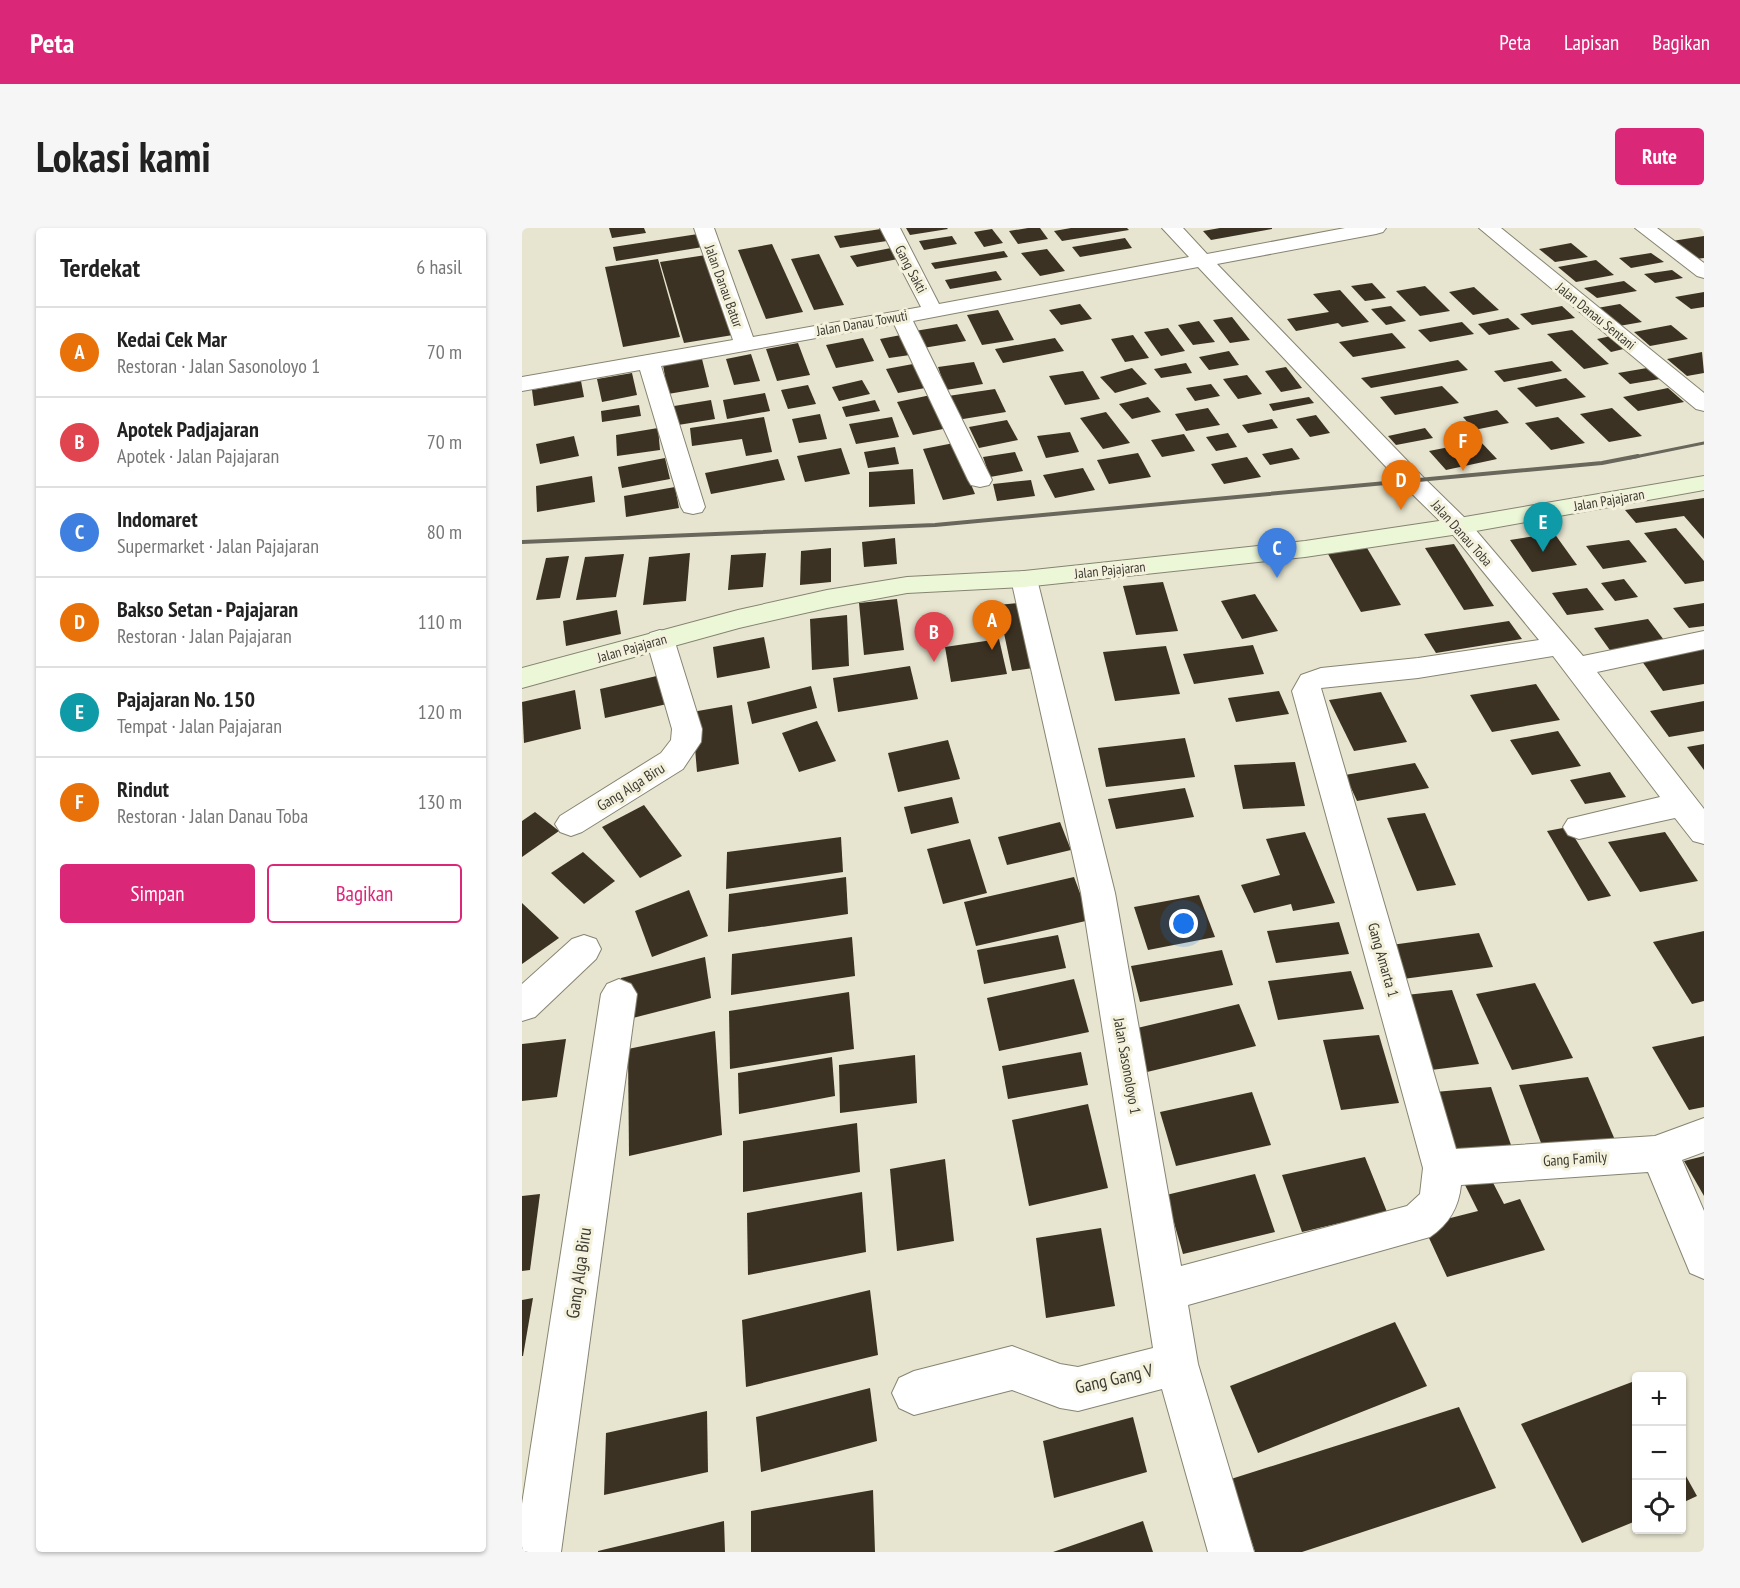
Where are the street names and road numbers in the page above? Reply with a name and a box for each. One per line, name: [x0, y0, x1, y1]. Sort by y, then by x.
street label: Jalan Danau Batur: [700, 241, 747, 330]
street label: Gang Sakti: [891, 242, 931, 296]
street label: Jalan Danau Sentani: [1552, 278, 1639, 354]
street label: Jalan Danau Towuti: [814, 306, 909, 340]
street label: Jalan Pajajaran: [1571, 485, 1646, 515]
street label: Jalan Danau Toba: [1427, 495, 1496, 570]
street label: Jalan Pajajaran: [1073, 557, 1146, 583]
street label: Jalan Pajajaran: [594, 630, 669, 667]
street label: Gang Alga Biru: [593, 758, 668, 815]
street label: Gang Amarta 1: [1364, 920, 1403, 999]
street label: Jalan Sasonoloyo 1: [1109, 1015, 1145, 1116]
street label: Gang Family: [1542, 1147, 1608, 1170]
street label: Gang Alga Biru: [561, 1226, 596, 1320]
street label: Gang Gang V: [1073, 1358, 1156, 1399]

